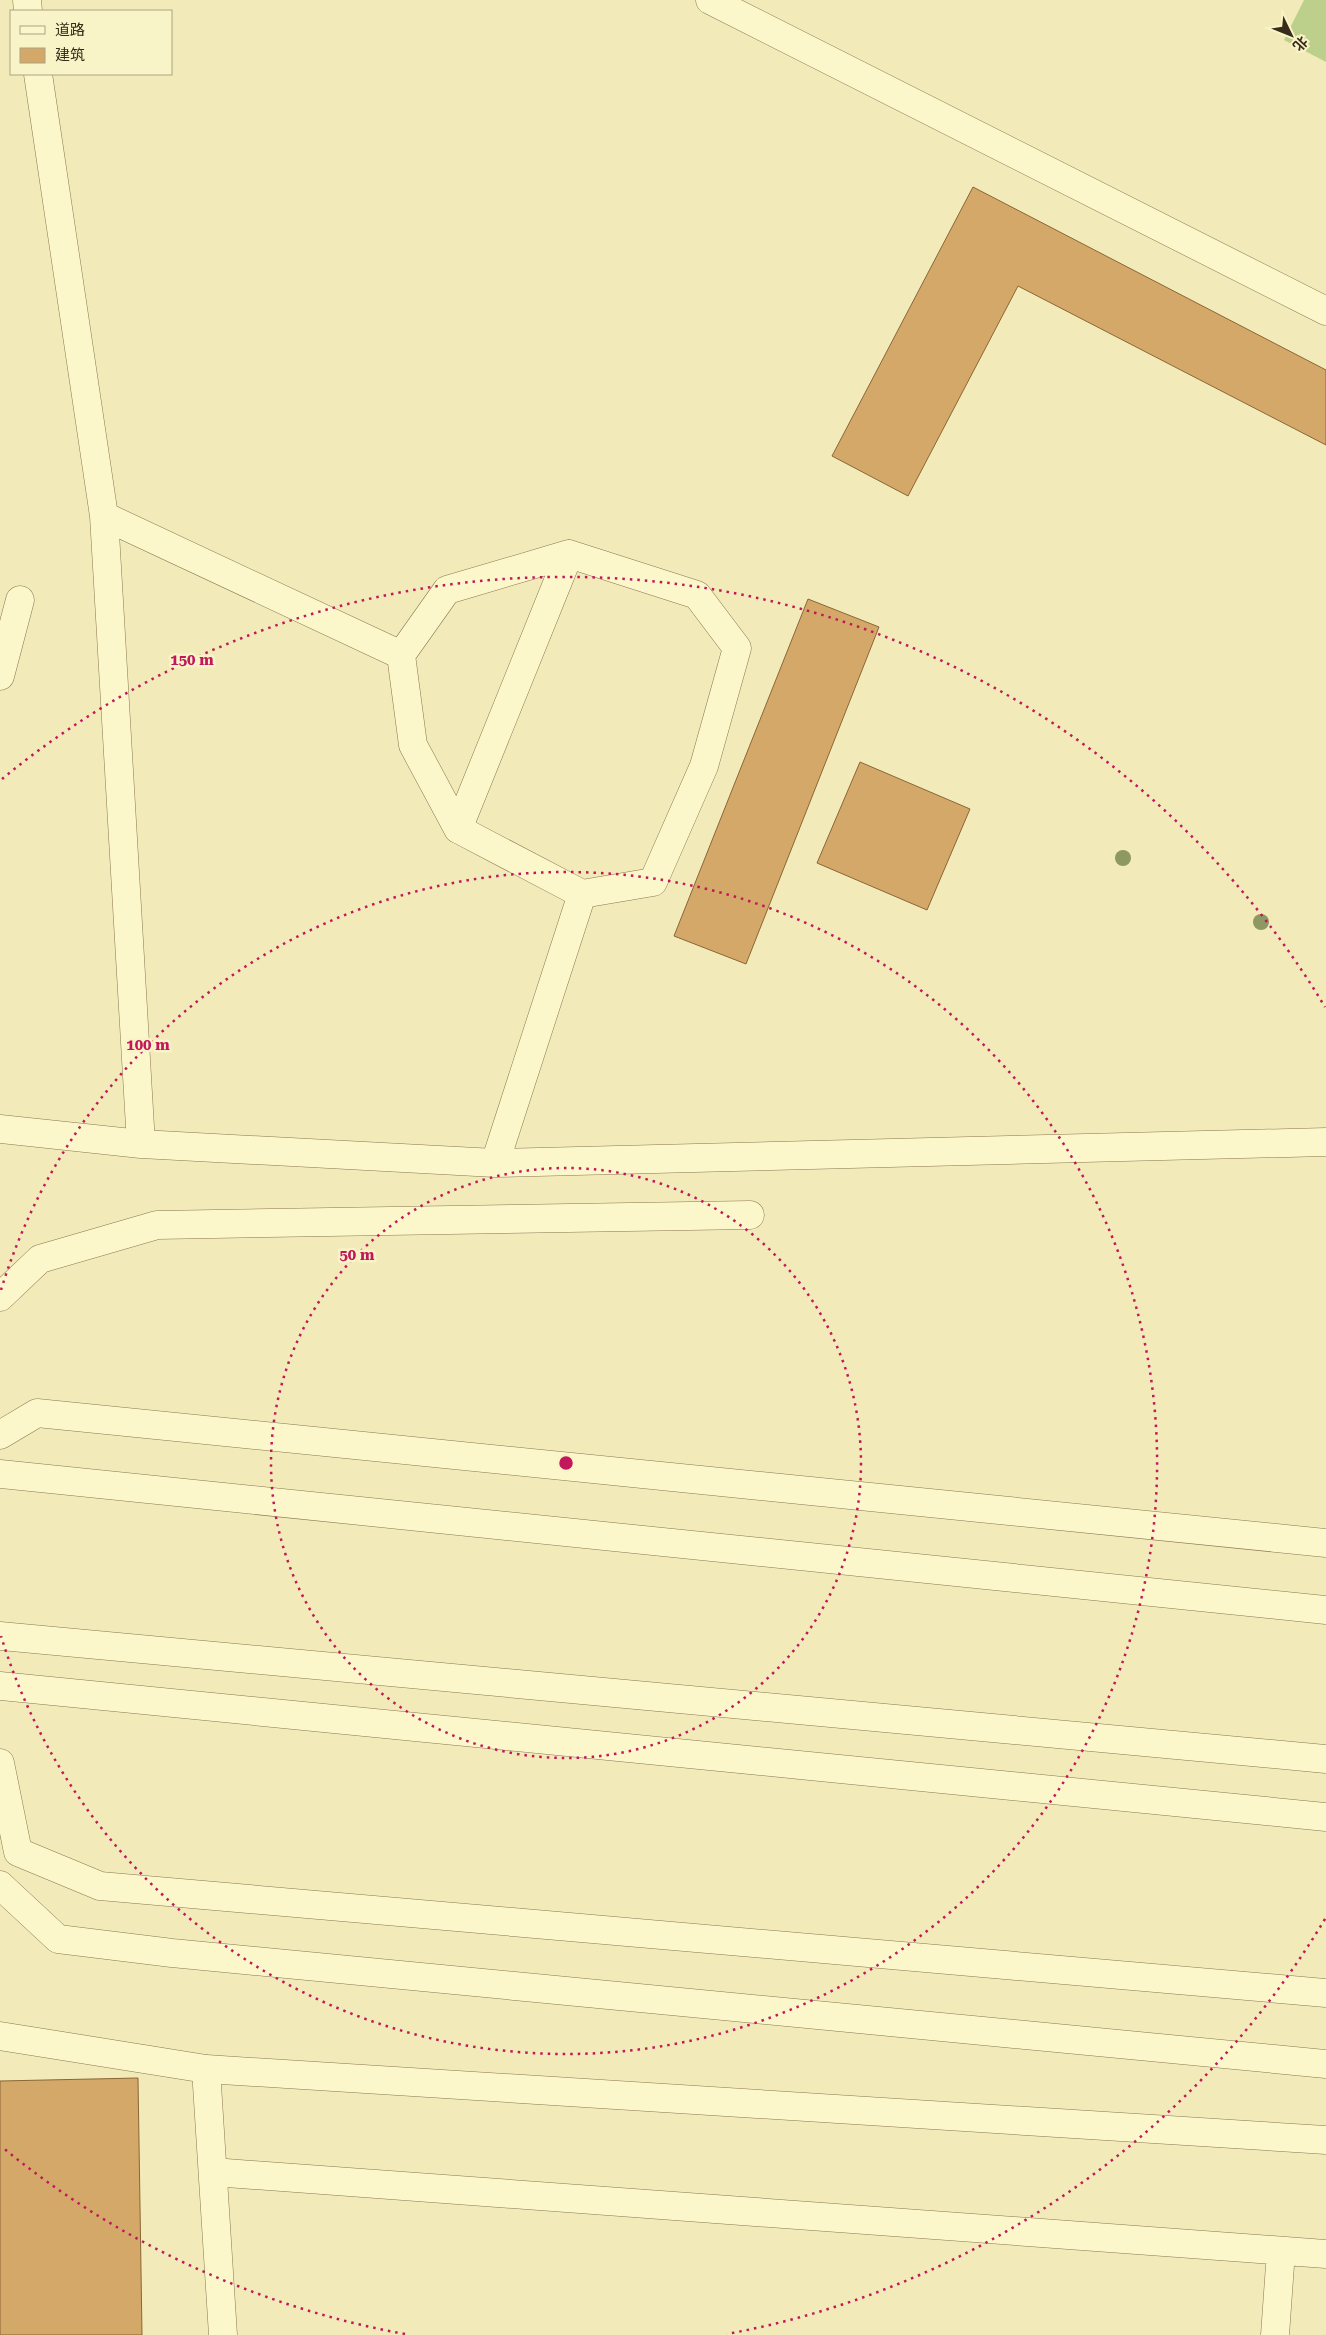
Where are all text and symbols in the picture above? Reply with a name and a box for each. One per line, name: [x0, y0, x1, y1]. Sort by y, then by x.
legend: [10, 10, 172, 75]
north arrow: [1266, 10, 1316, 60]
text: 道路: [55, 21, 85, 39]
text: 北: [1290, 33, 1311, 54]
text: 建筑: [55, 46, 85, 64]
text: 150 m: [170, 651, 214, 669]
text: 100 m: [126, 1036, 170, 1054]
text: 50 m: [339, 1246, 375, 1264]
centre of rings: [557, 1454, 575, 1472]

